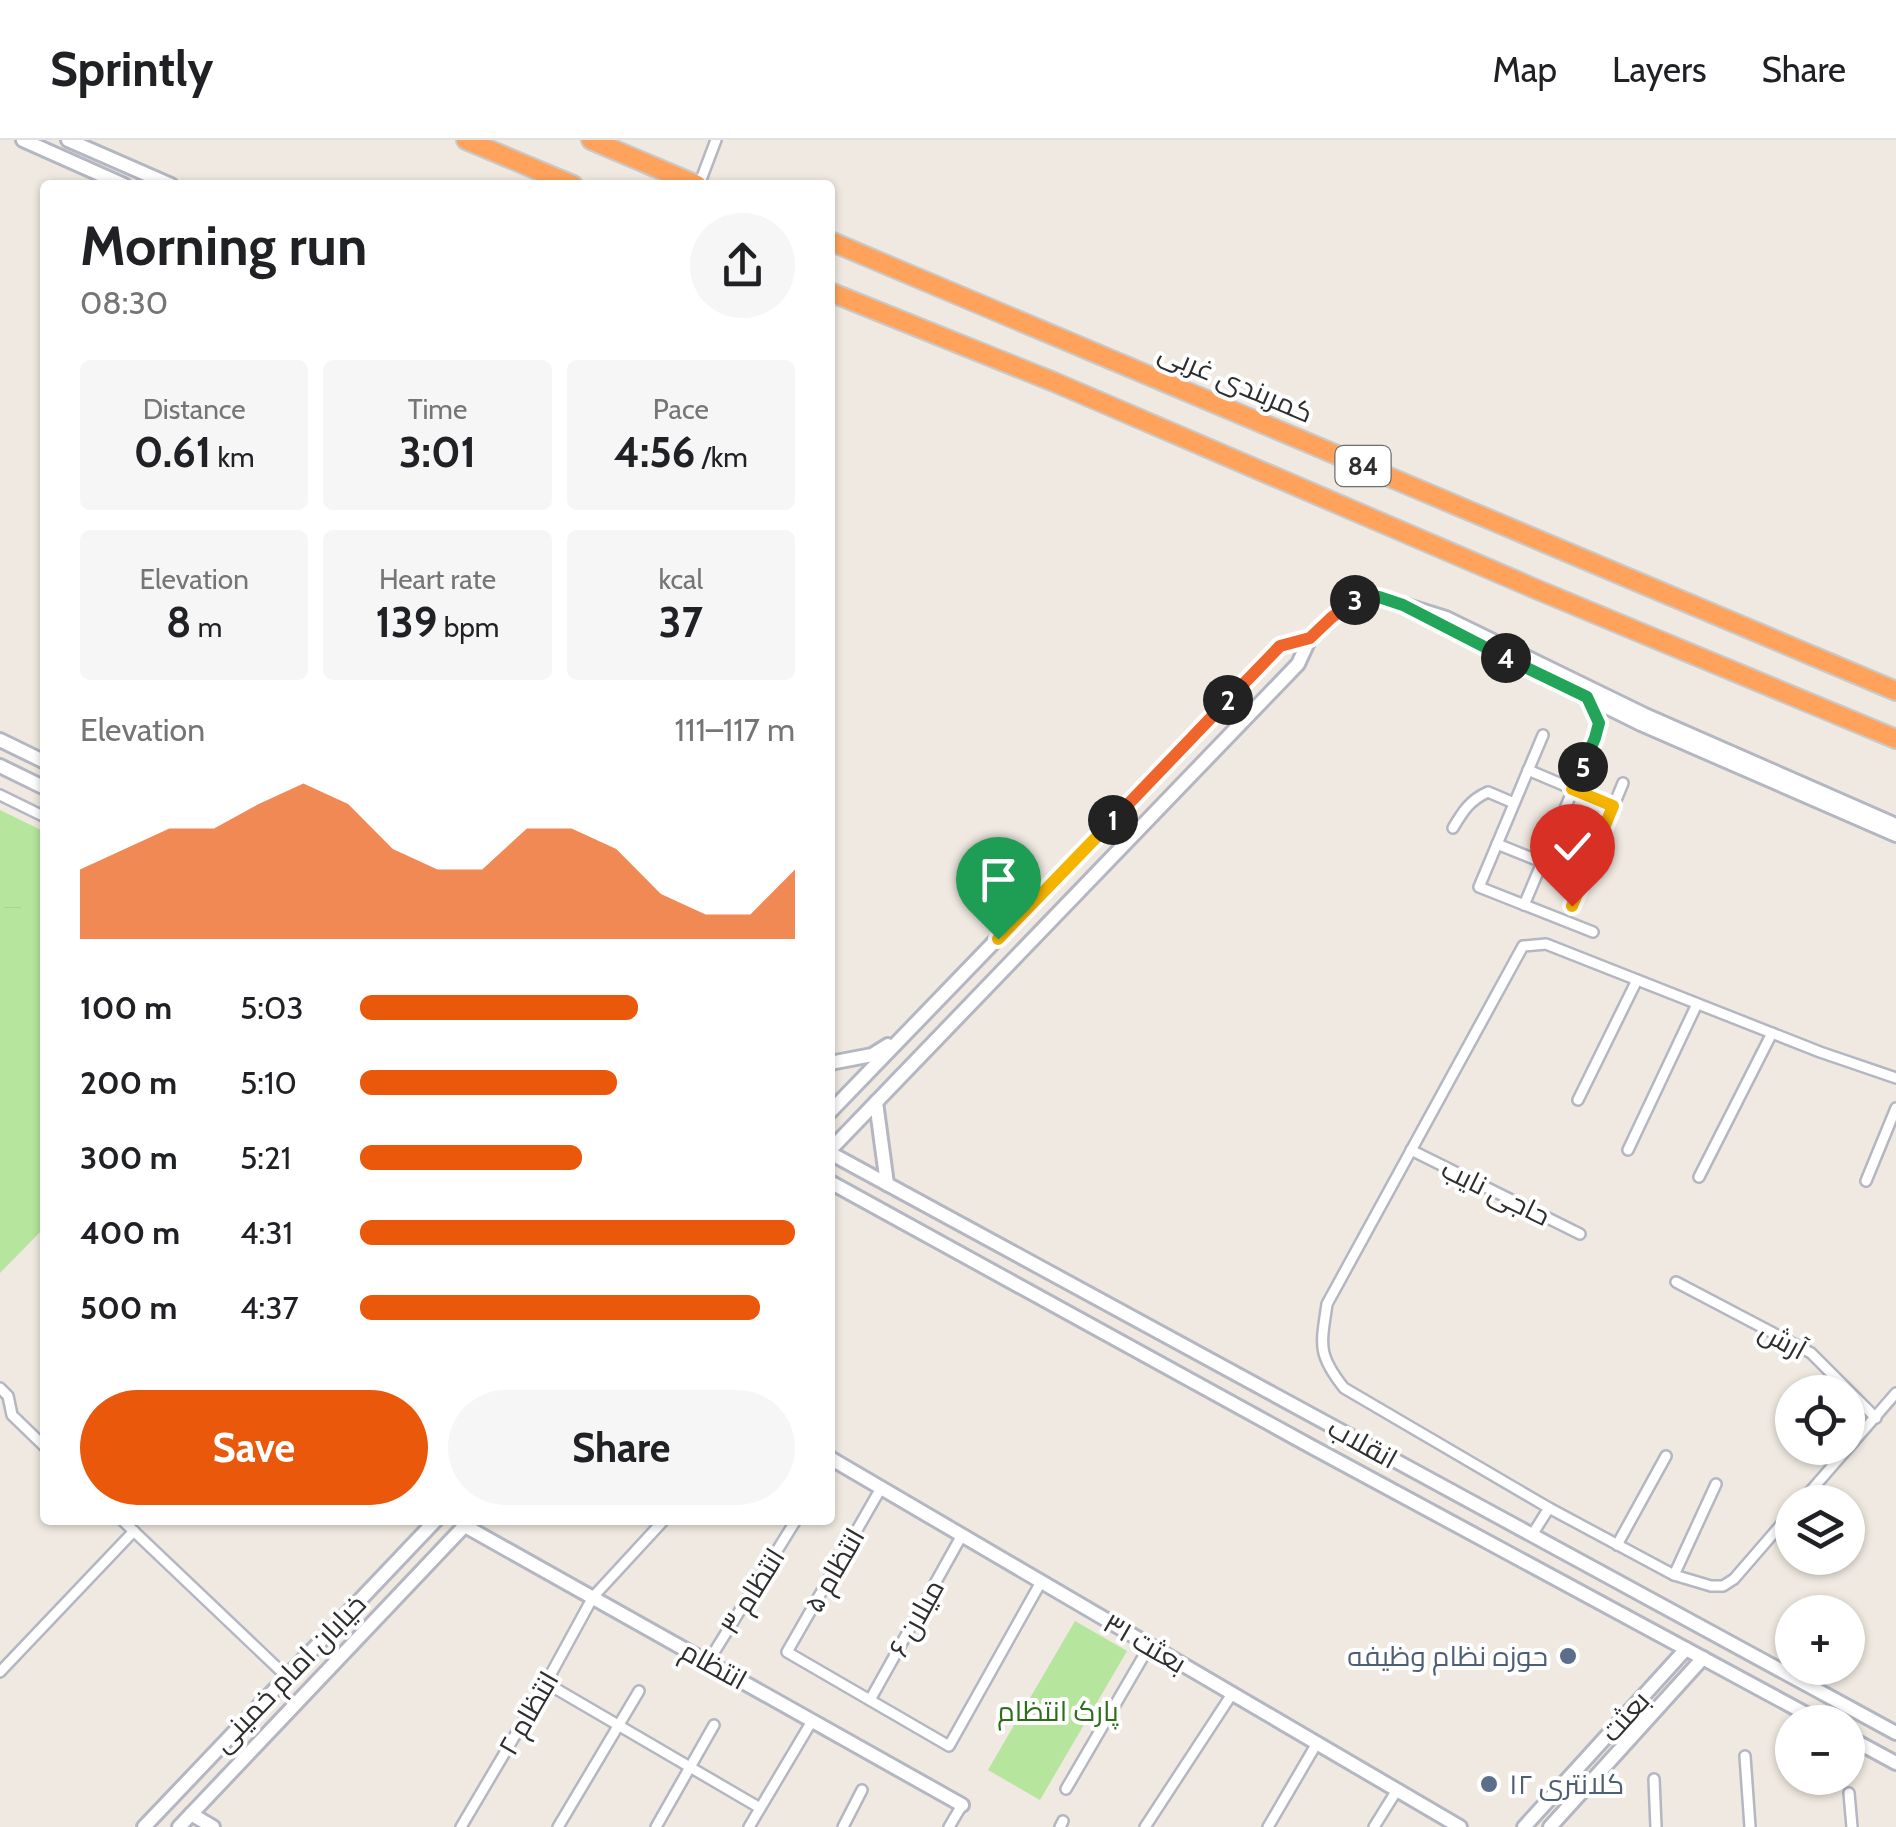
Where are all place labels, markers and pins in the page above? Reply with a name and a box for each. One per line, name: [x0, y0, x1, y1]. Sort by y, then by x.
pin: 3: [1330, 575, 1380, 625]
pin: 4: [1481, 633, 1531, 683]
pin: 2: [1203, 675, 1253, 725]
pin: 5: [1558, 742, 1608, 792]
pin: 1: [1088, 795, 1138, 845]
pin: [1530, 804, 1615, 907]
pin: [956, 837, 1041, 940]
place label: حوزه نظام وظیفه: [1347, 1639, 1548, 1676]
marker: حوزه نظام وظیفه: [1557, 1645, 1579, 1667]
place label: کلانتری ۱۲: [1509, 1767, 1624, 1801]
marker: کلانتری ۱۲: [1478, 1773, 1500, 1795]

